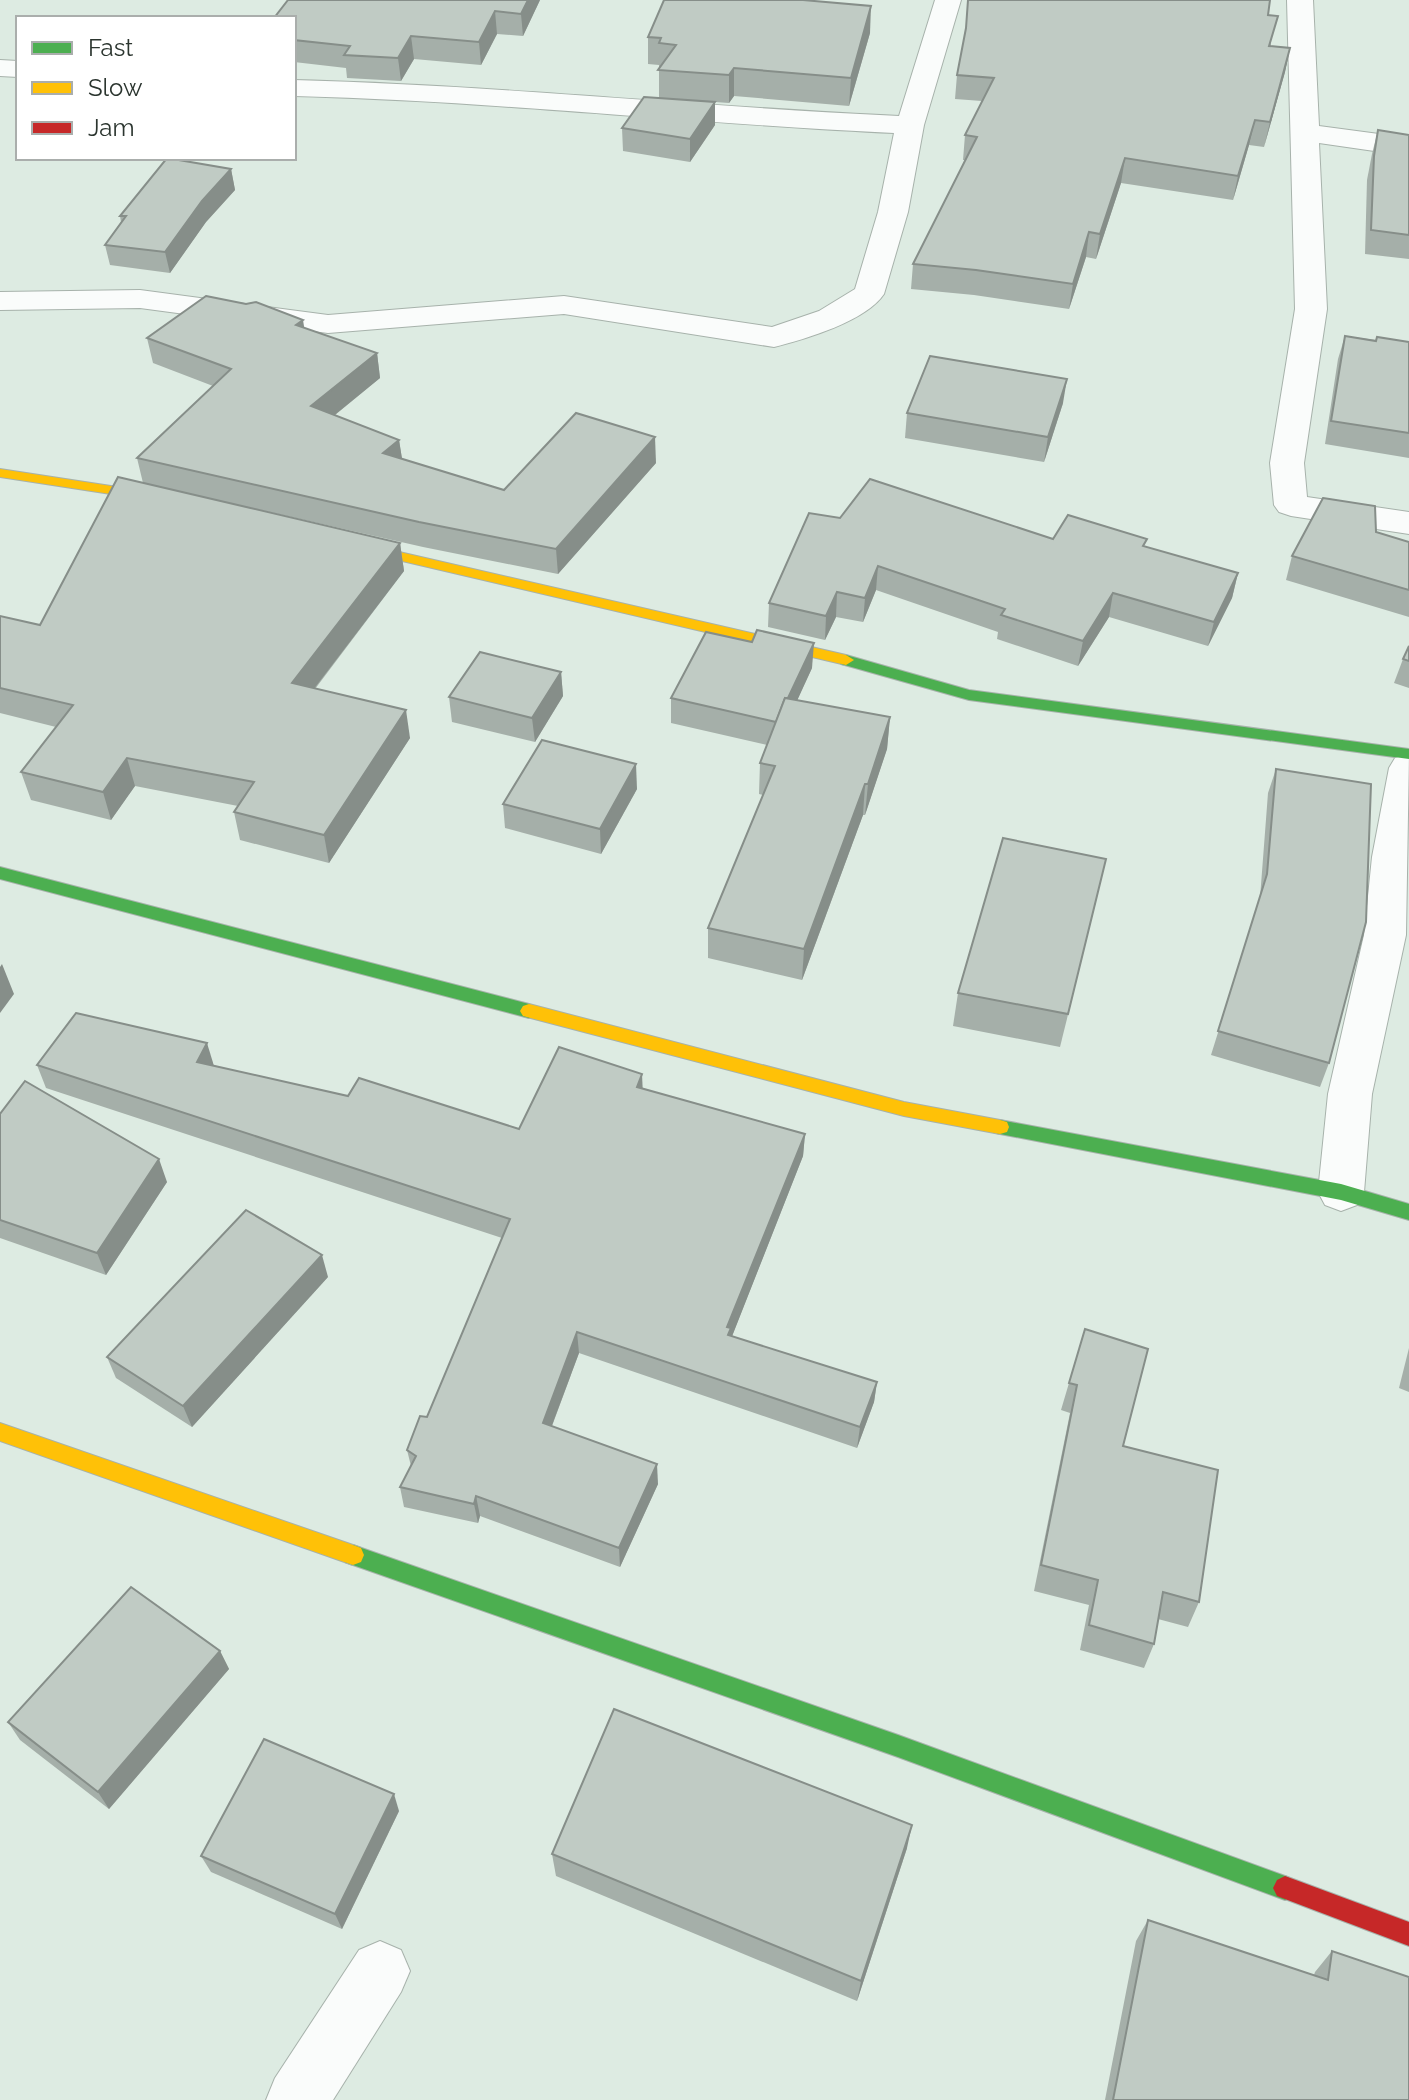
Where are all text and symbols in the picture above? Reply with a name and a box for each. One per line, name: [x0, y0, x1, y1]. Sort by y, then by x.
legend: [16, 16, 296, 160]
text: Fast: [88, 33, 133, 62]
text: Slow: [88, 73, 143, 102]
text: Jam: [88, 113, 134, 142]

